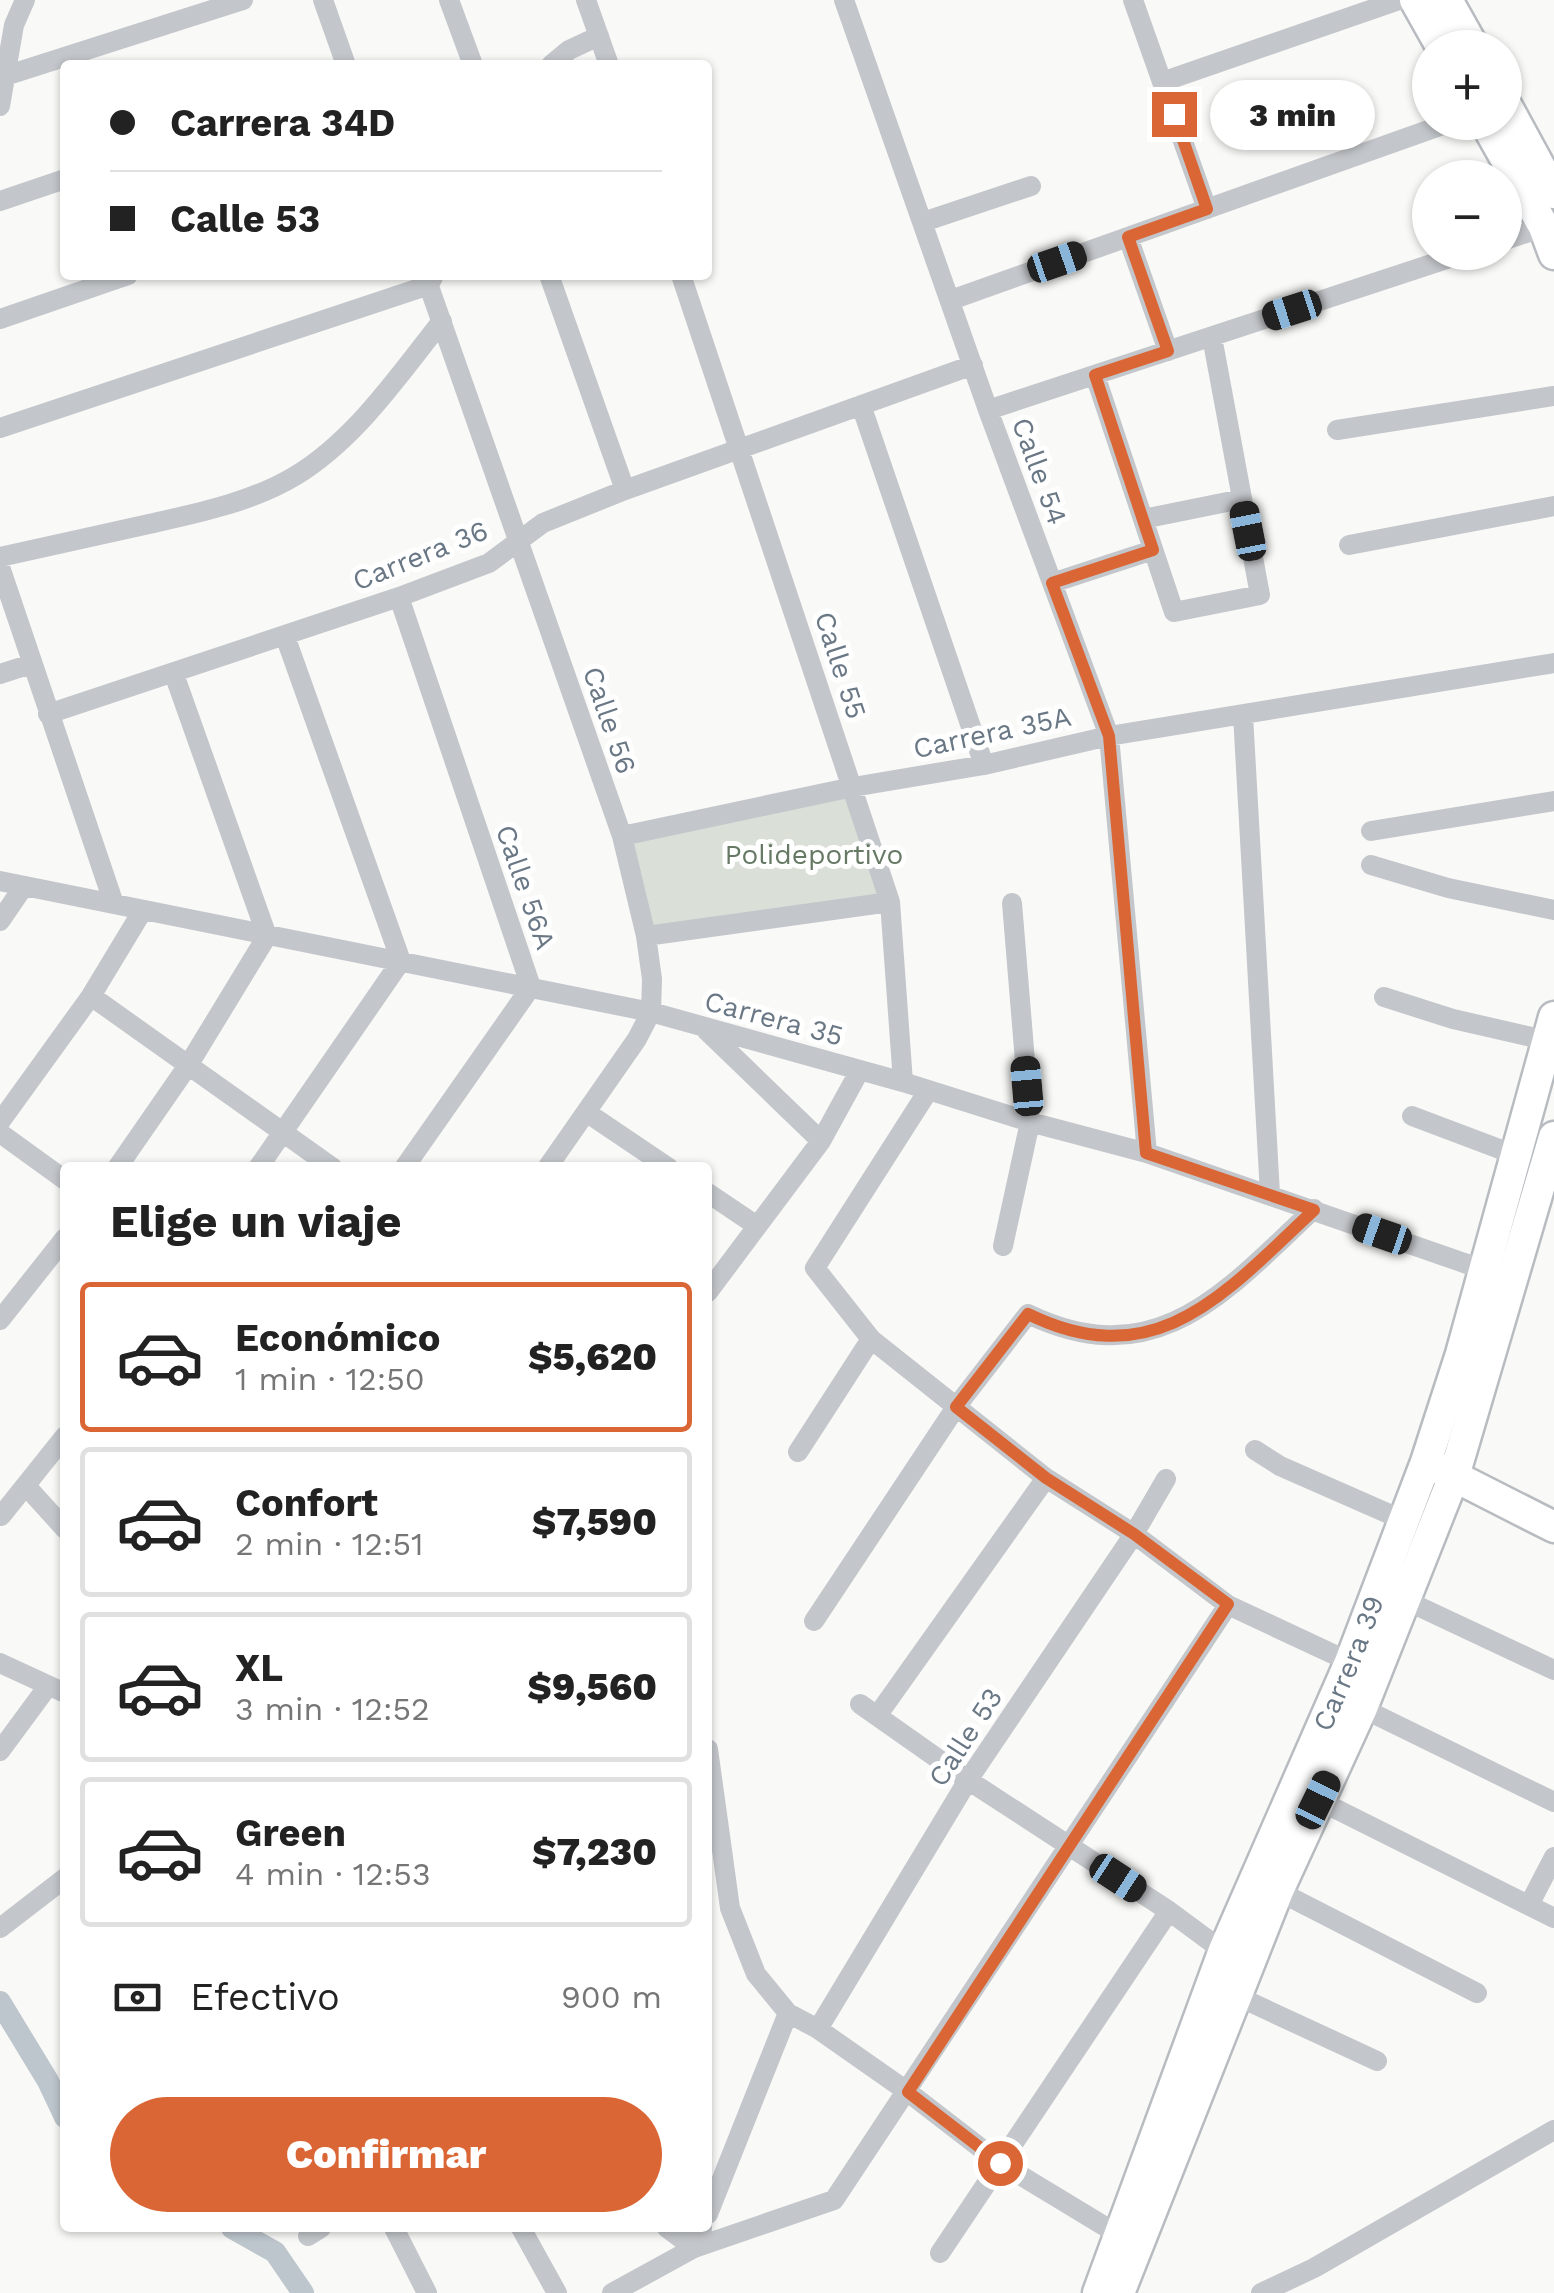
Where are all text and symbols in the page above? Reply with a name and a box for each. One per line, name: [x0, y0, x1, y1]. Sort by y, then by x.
map controls: [1412, 30, 1522, 270]
button: +: [1412, 30, 1522, 140]
callout: 3 min: [1209, 79, 1374, 149]
route end: [1152, 92, 1197, 137]
text: 3 min: [1249, 96, 1336, 134]
text: Carrera 34D: [170, 101, 395, 145]
button: −: [1412, 160, 1522, 270]
text: Calle 53: [170, 197, 320, 241]
car: [1024, 238, 1090, 286]
car: [1259, 286, 1325, 334]
street label: Calle 54: [1005, 413, 1074, 529]
car: [1228, 499, 1268, 563]
street label: Carrera 36: [348, 513, 493, 597]
street label: Calle 55: [808, 608, 873, 723]
street label: Calle 56: [576, 662, 643, 778]
street label: Carrera 35A: [910, 700, 1074, 765]
street label: Calle 56A: [489, 820, 562, 954]
park label: Polideportivo: [725, 838, 903, 871]
street label: Carrera 35: [701, 984, 847, 1053]
car: [1009, 1055, 1045, 1117]
text: Elige un viaje: [110, 1195, 402, 1248]
car: [1349, 1210, 1415, 1258]
icon: car: [115, 1312, 205, 1402]
text: Económico: [235, 1316, 440, 1360]
text: $5,620: [528, 1335, 657, 1379]
text: 1 min · 12:50: [235, 1360, 425, 1398]
icon: car: [115, 1477, 205, 1567]
text: Confort: [235, 1481, 378, 1525]
text: $7,590: [532, 1500, 657, 1544]
text: 2 min · 12:51: [235, 1525, 424, 1563]
street label: Carrera 39: [1306, 1591, 1391, 1736]
icon: car: [115, 1642, 205, 1732]
text: XL: [235, 1646, 283, 1690]
text: $9,560: [527, 1665, 657, 1709]
street label: Calle 53: [921, 1682, 1009, 1793]
text: 3 min · 12:52: [235, 1690, 430, 1728]
car: [1291, 1766, 1345, 1834]
icon: car: [115, 1807, 205, 1897]
text: Green: [235, 1811, 346, 1855]
text: $7,230: [532, 1830, 657, 1874]
car: [1085, 1849, 1151, 1907]
text: 4 min · 12:53: [235, 1855, 431, 1893]
icon: cash: [110, 1970, 165, 2025]
text: Efectivo: [190, 1975, 340, 2019]
text: 900 m: [561, 1978, 662, 2016]
button: Confirmar: [110, 2097, 662, 2212]
route start: [978, 2141, 1023, 2186]

